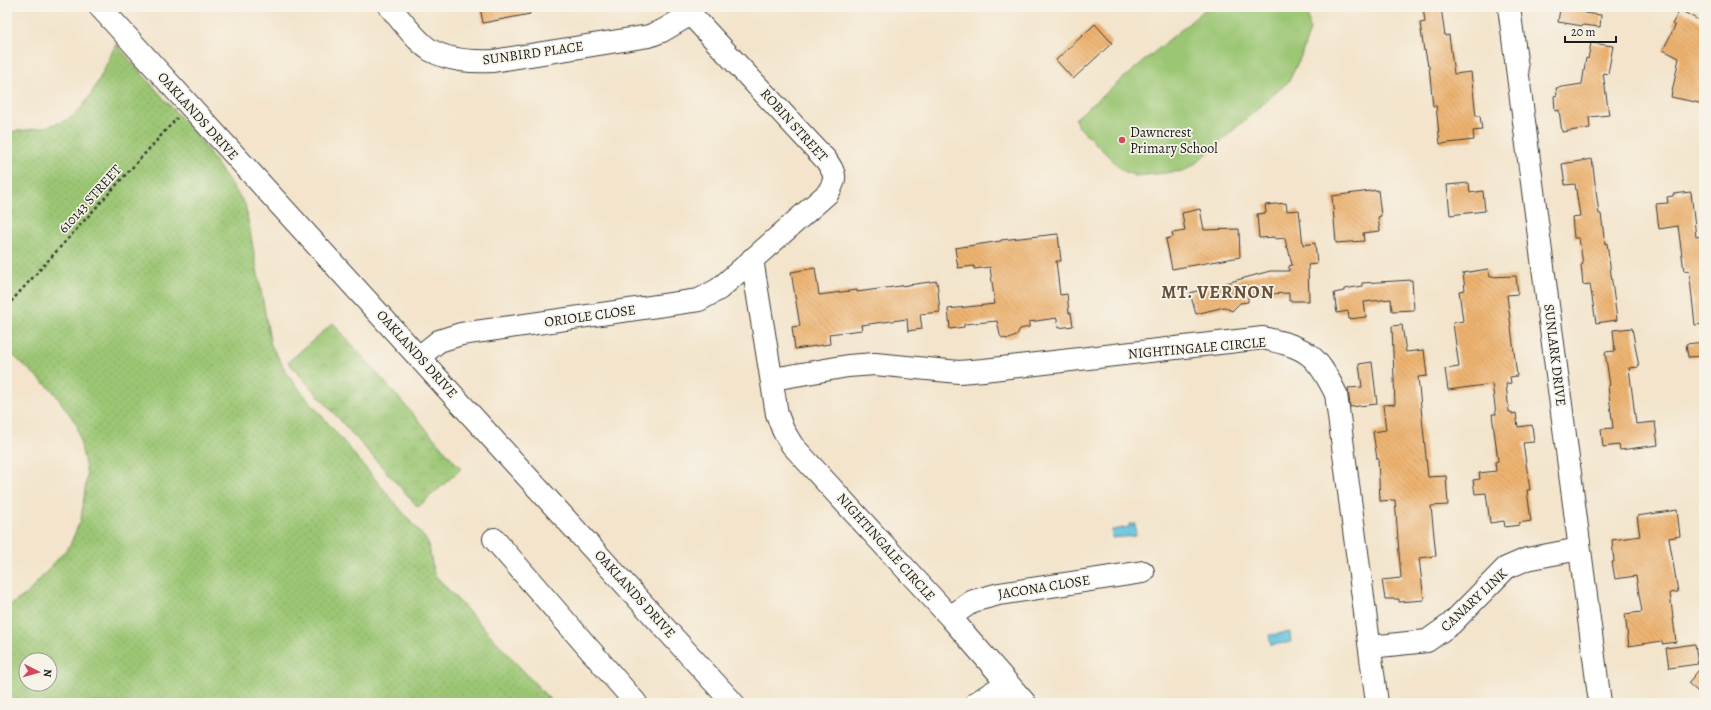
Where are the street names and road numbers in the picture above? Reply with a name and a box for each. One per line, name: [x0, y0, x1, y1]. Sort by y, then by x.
street label: SUNBIRD PLACE: [481, 37, 585, 69]
street label: OAKLANDS DRIVE: [153, 68, 243, 164]
street label: ROBIN STREET: [756, 84, 832, 166]
street label: 610143 STREET: [54, 160, 126, 237]
street label: ORIOLE CLOSE: [543, 300, 637, 332]
street label: SUNLARK DRIVE: [1539, 303, 1571, 407]
street label: OAKLANDS DRIVE: [372, 306, 462, 402]
street label: NIGHTINGALE CIRCLE: [1127, 332, 1267, 364]
street label: NIGHTINGALE CIRCLE: [832, 489, 940, 605]
street label: OAKLANDS DRIVE: [590, 546, 680, 642]
street label: CANARY LINK: [1437, 564, 1512, 636]
street label: JACONA CLOSE: [997, 570, 1091, 604]

